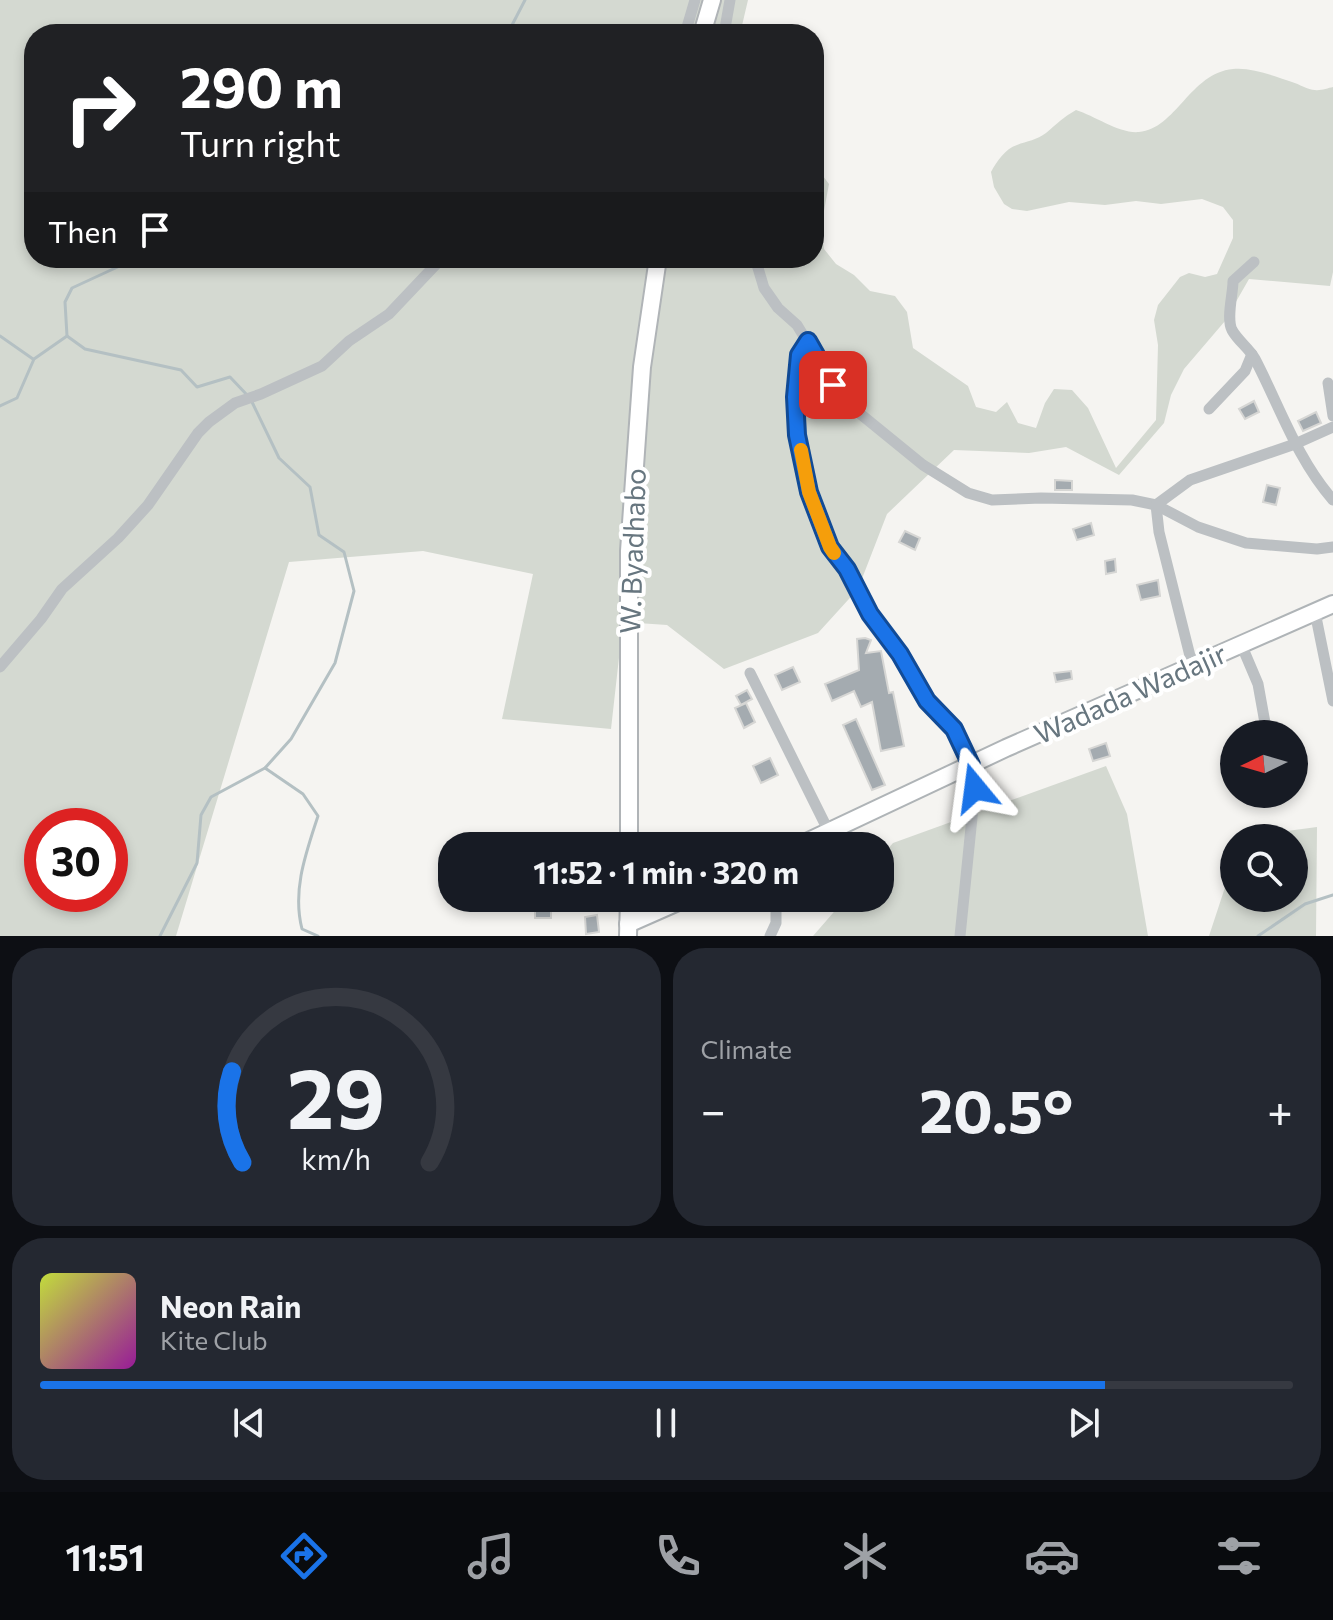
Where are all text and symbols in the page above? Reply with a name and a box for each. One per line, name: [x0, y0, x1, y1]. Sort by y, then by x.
text: 290 m: [180, 51, 343, 120]
icon: right: [48, 56, 152, 160]
text: Turn right: [180, 120, 341, 164]
icon: arrive: [133, 208, 177, 252]
text: Then: [48, 212, 117, 249]
pin: [799, 351, 867, 419]
icon: arrive: [811, 363, 855, 407]
street label: W. Byadhabo: [612, 468, 652, 634]
street label: Wadada Wadajir: [1029, 635, 1231, 751]
north arrow: [1220, 720, 1308, 808]
map controls: [1220, 720, 1308, 912]
position arrow: [933, 746, 1017, 830]
speed limit sign: 30: [24, 808, 128, 912]
button: search: [1220, 824, 1308, 912]
text: 11:52 · 1 min · 320 m: [533, 853, 799, 890]
text: Climate: [701, 1033, 792, 1064]
text: 29: [287, 1044, 385, 1146]
text: 20.5°: [919, 1072, 1073, 1145]
text: −: [701, 1082, 726, 1136]
text: +: [1267, 1082, 1293, 1136]
text: km/h: [301, 1141, 371, 1176]
text: Neon Rain: [160, 1287, 301, 1324]
text: Kite Club: [160, 1324, 268, 1355]
icon: previous: [227, 1401, 271, 1445]
icon: pause: [644, 1401, 688, 1445]
icon: next: [1062, 1401, 1106, 1445]
icon: directions: [276, 1528, 332, 1584]
icon: music: [463, 1528, 519, 1584]
icon: phone: [650, 1528, 706, 1584]
icon: climate: [837, 1528, 893, 1584]
icon: car: [1024, 1528, 1080, 1584]
icon: filters: [1211, 1528, 1267, 1584]
text: 11:51: [66, 1534, 145, 1578]

